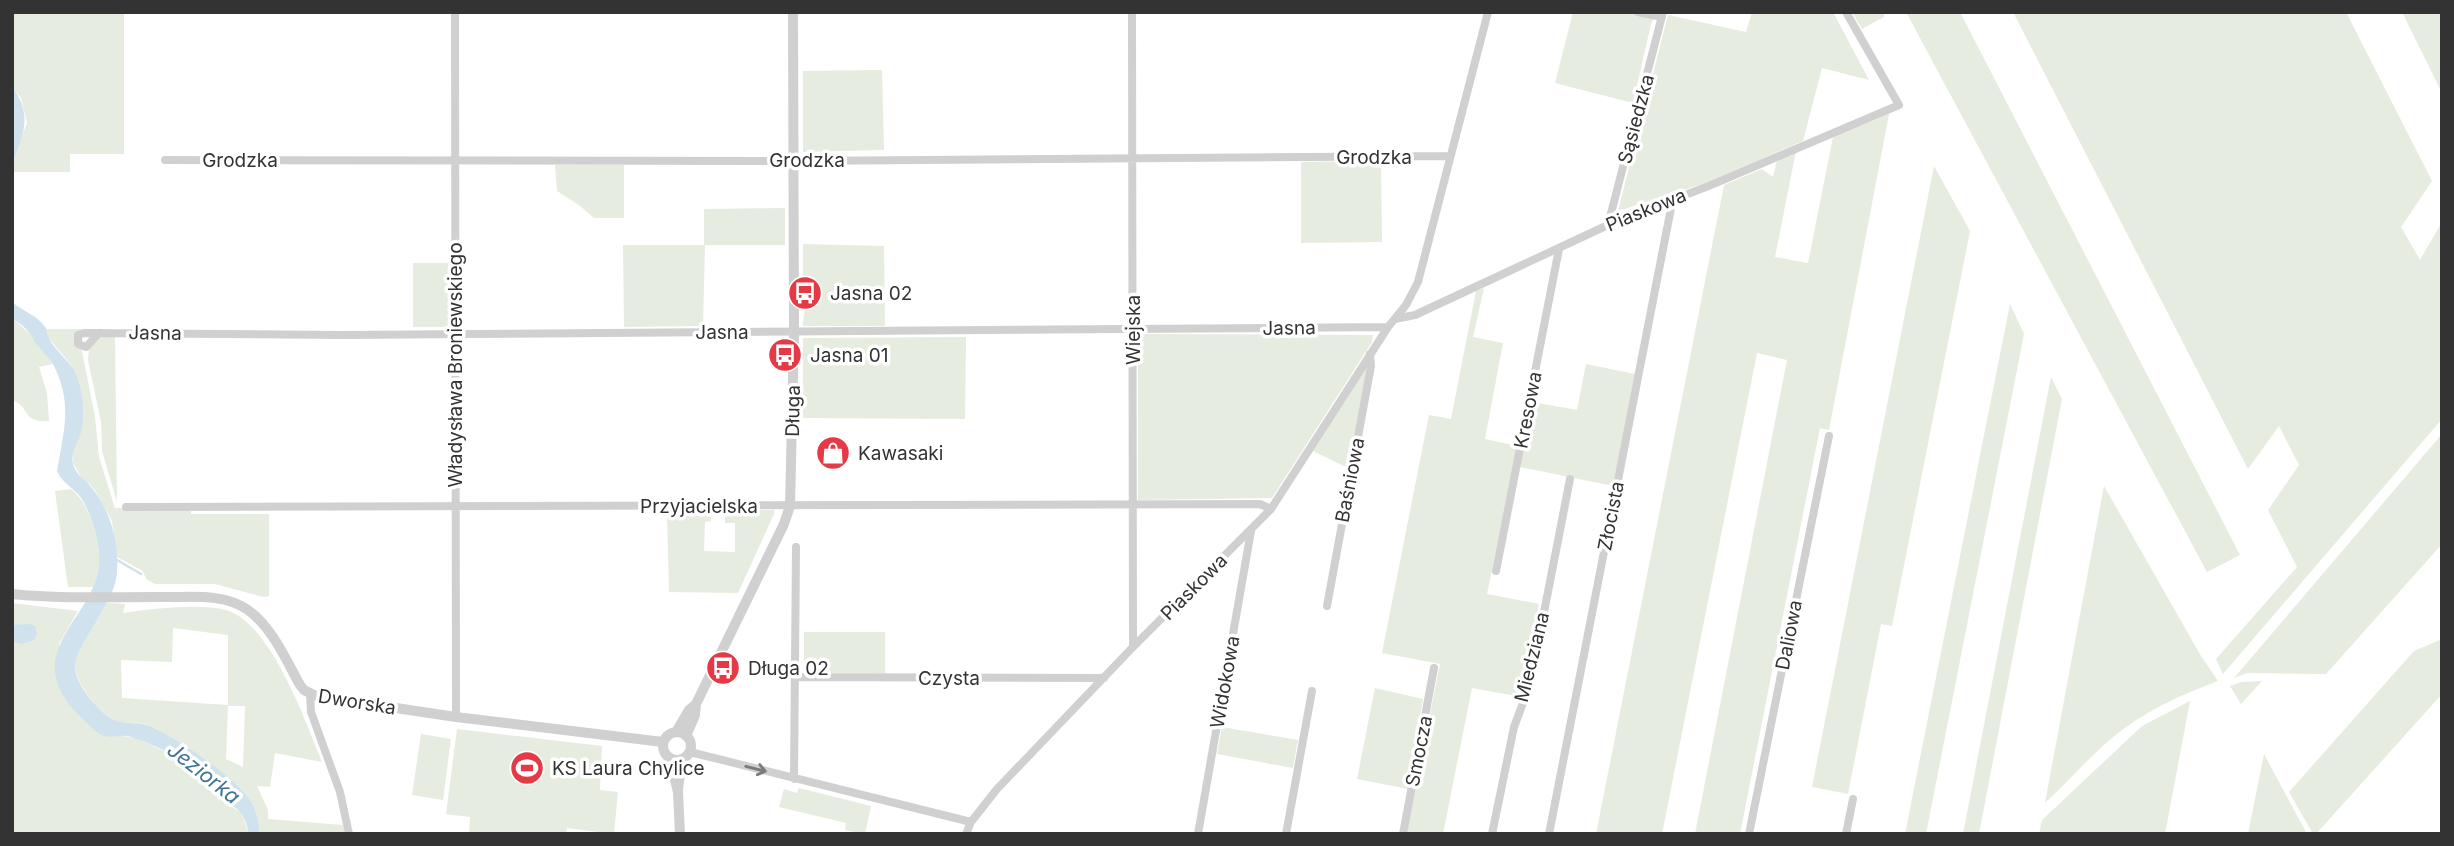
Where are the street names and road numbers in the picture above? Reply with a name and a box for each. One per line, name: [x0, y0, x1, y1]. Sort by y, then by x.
street label: Sąsiedzka: [1613, 72, 1659, 166]
street label: Grodzka: [1336, 146, 1412, 169]
street label: Grodzka: [202, 149, 278, 172]
street label: Grodzka: [769, 149, 845, 172]
street label: Piaskowa: [1602, 183, 1690, 237]
street label: Władysława Broniewskiego: [444, 242, 467, 488]
street label: Wiejska: [1122, 295, 1145, 365]
street label: Jasna: [1262, 316, 1316, 340]
street label: Jasna: [128, 321, 182, 345]
street label: Jasna: [695, 321, 749, 344]
street label: Kresowa: [1509, 370, 1547, 450]
street label: Długa: [781, 385, 805, 437]
street label: Baśniowa: [1330, 435, 1370, 525]
street label: Złocista: [1593, 479, 1629, 553]
street label: Przyjacielska: [640, 495, 758, 518]
street label: Piaskowa: [1156, 549, 1232, 625]
street label: Daliowa: [1771, 598, 1807, 672]
street label: Miedziana: [1510, 610, 1554, 704]
street label: Widokowa: [1206, 634, 1244, 730]
street label: Czysta: [918, 667, 980, 690]
street label: Dworska: [316, 684, 398, 720]
street label: Smocza: [1401, 713, 1437, 789]

